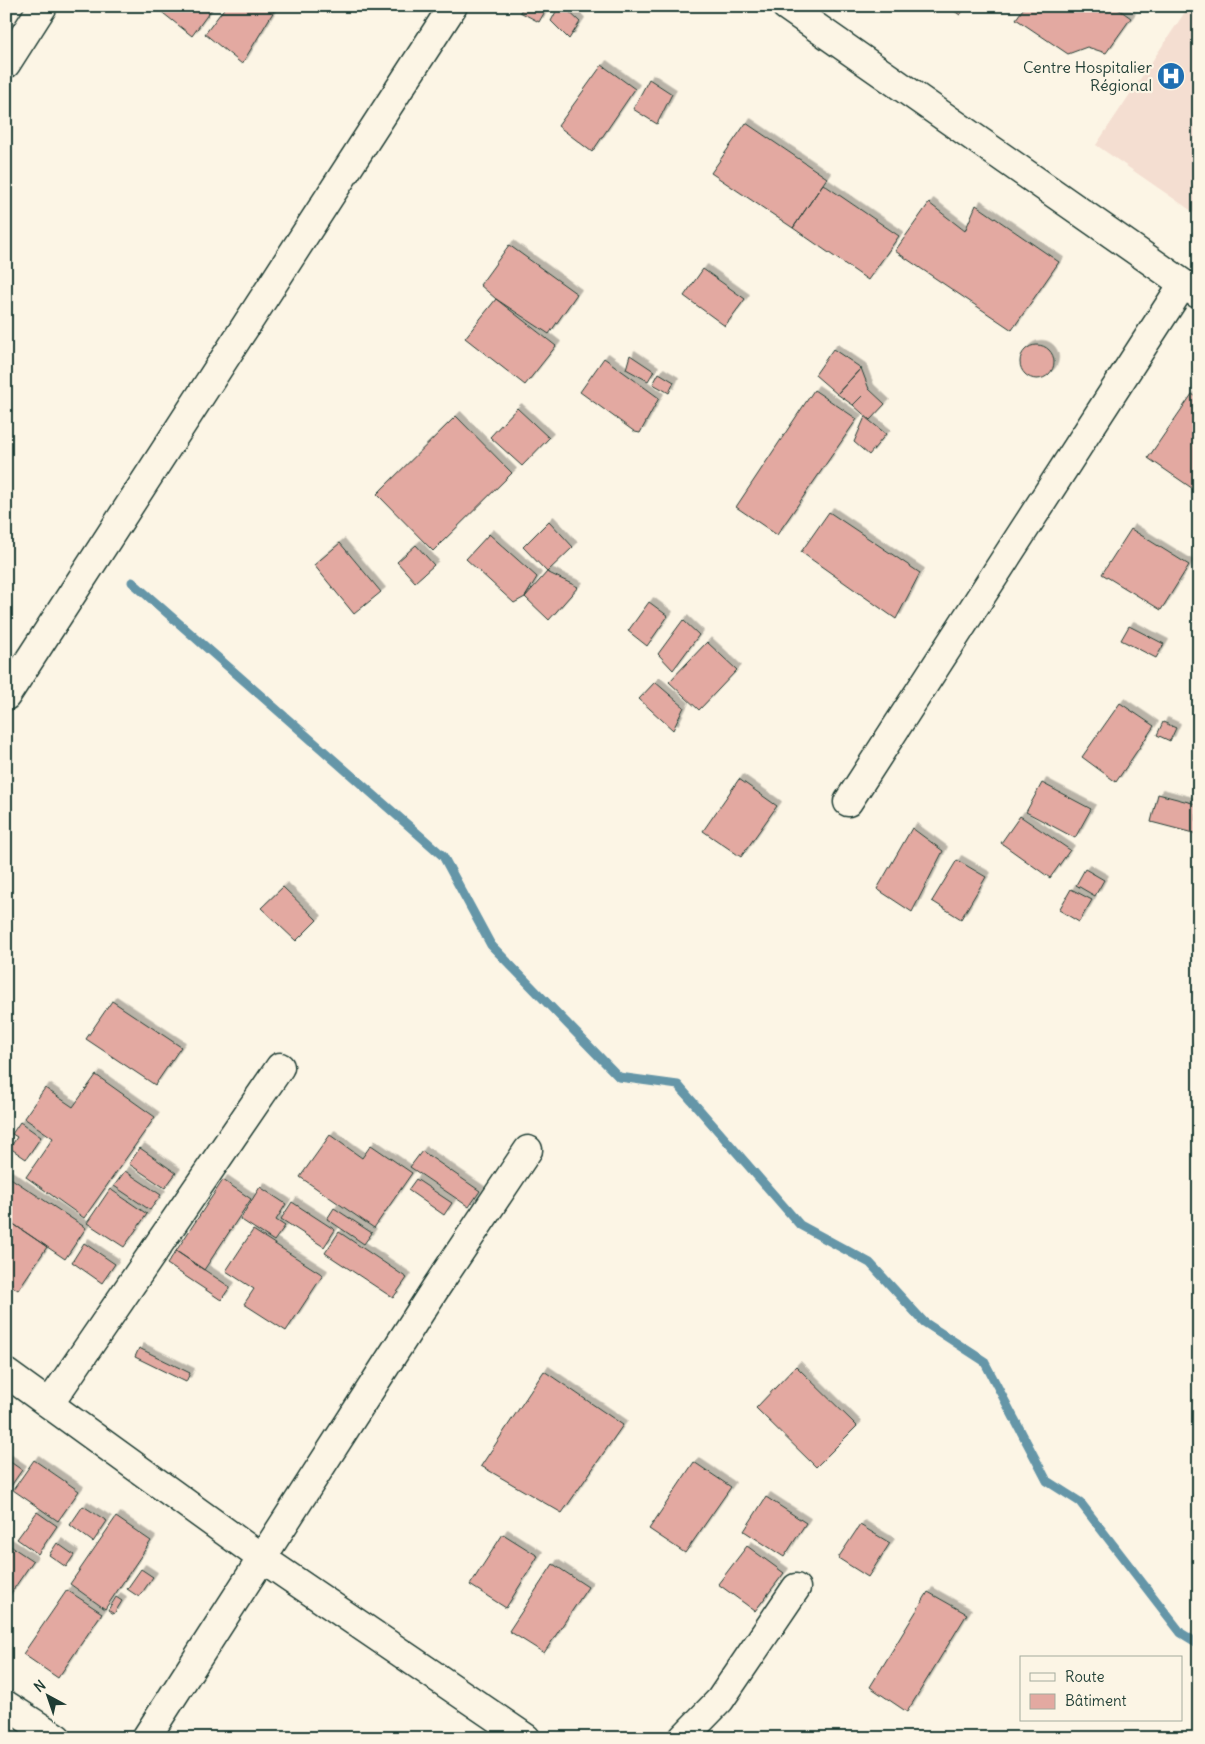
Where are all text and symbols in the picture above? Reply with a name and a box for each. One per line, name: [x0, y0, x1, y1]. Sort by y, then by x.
place label: Centre Hospitalier Régional: [1023, 57, 1152, 95]
hospital icon: Centre Hospitalier Régional: [1156, 61, 1186, 91]
legend: [1020, 1656, 1182, 1722]
text: Route: [1065, 1667, 1105, 1686]
north arrow: [22, 1672, 72, 1722]
text: N: [30, 1676, 49, 1696]
text: Bâtiment: [1065, 1691, 1127, 1710]

